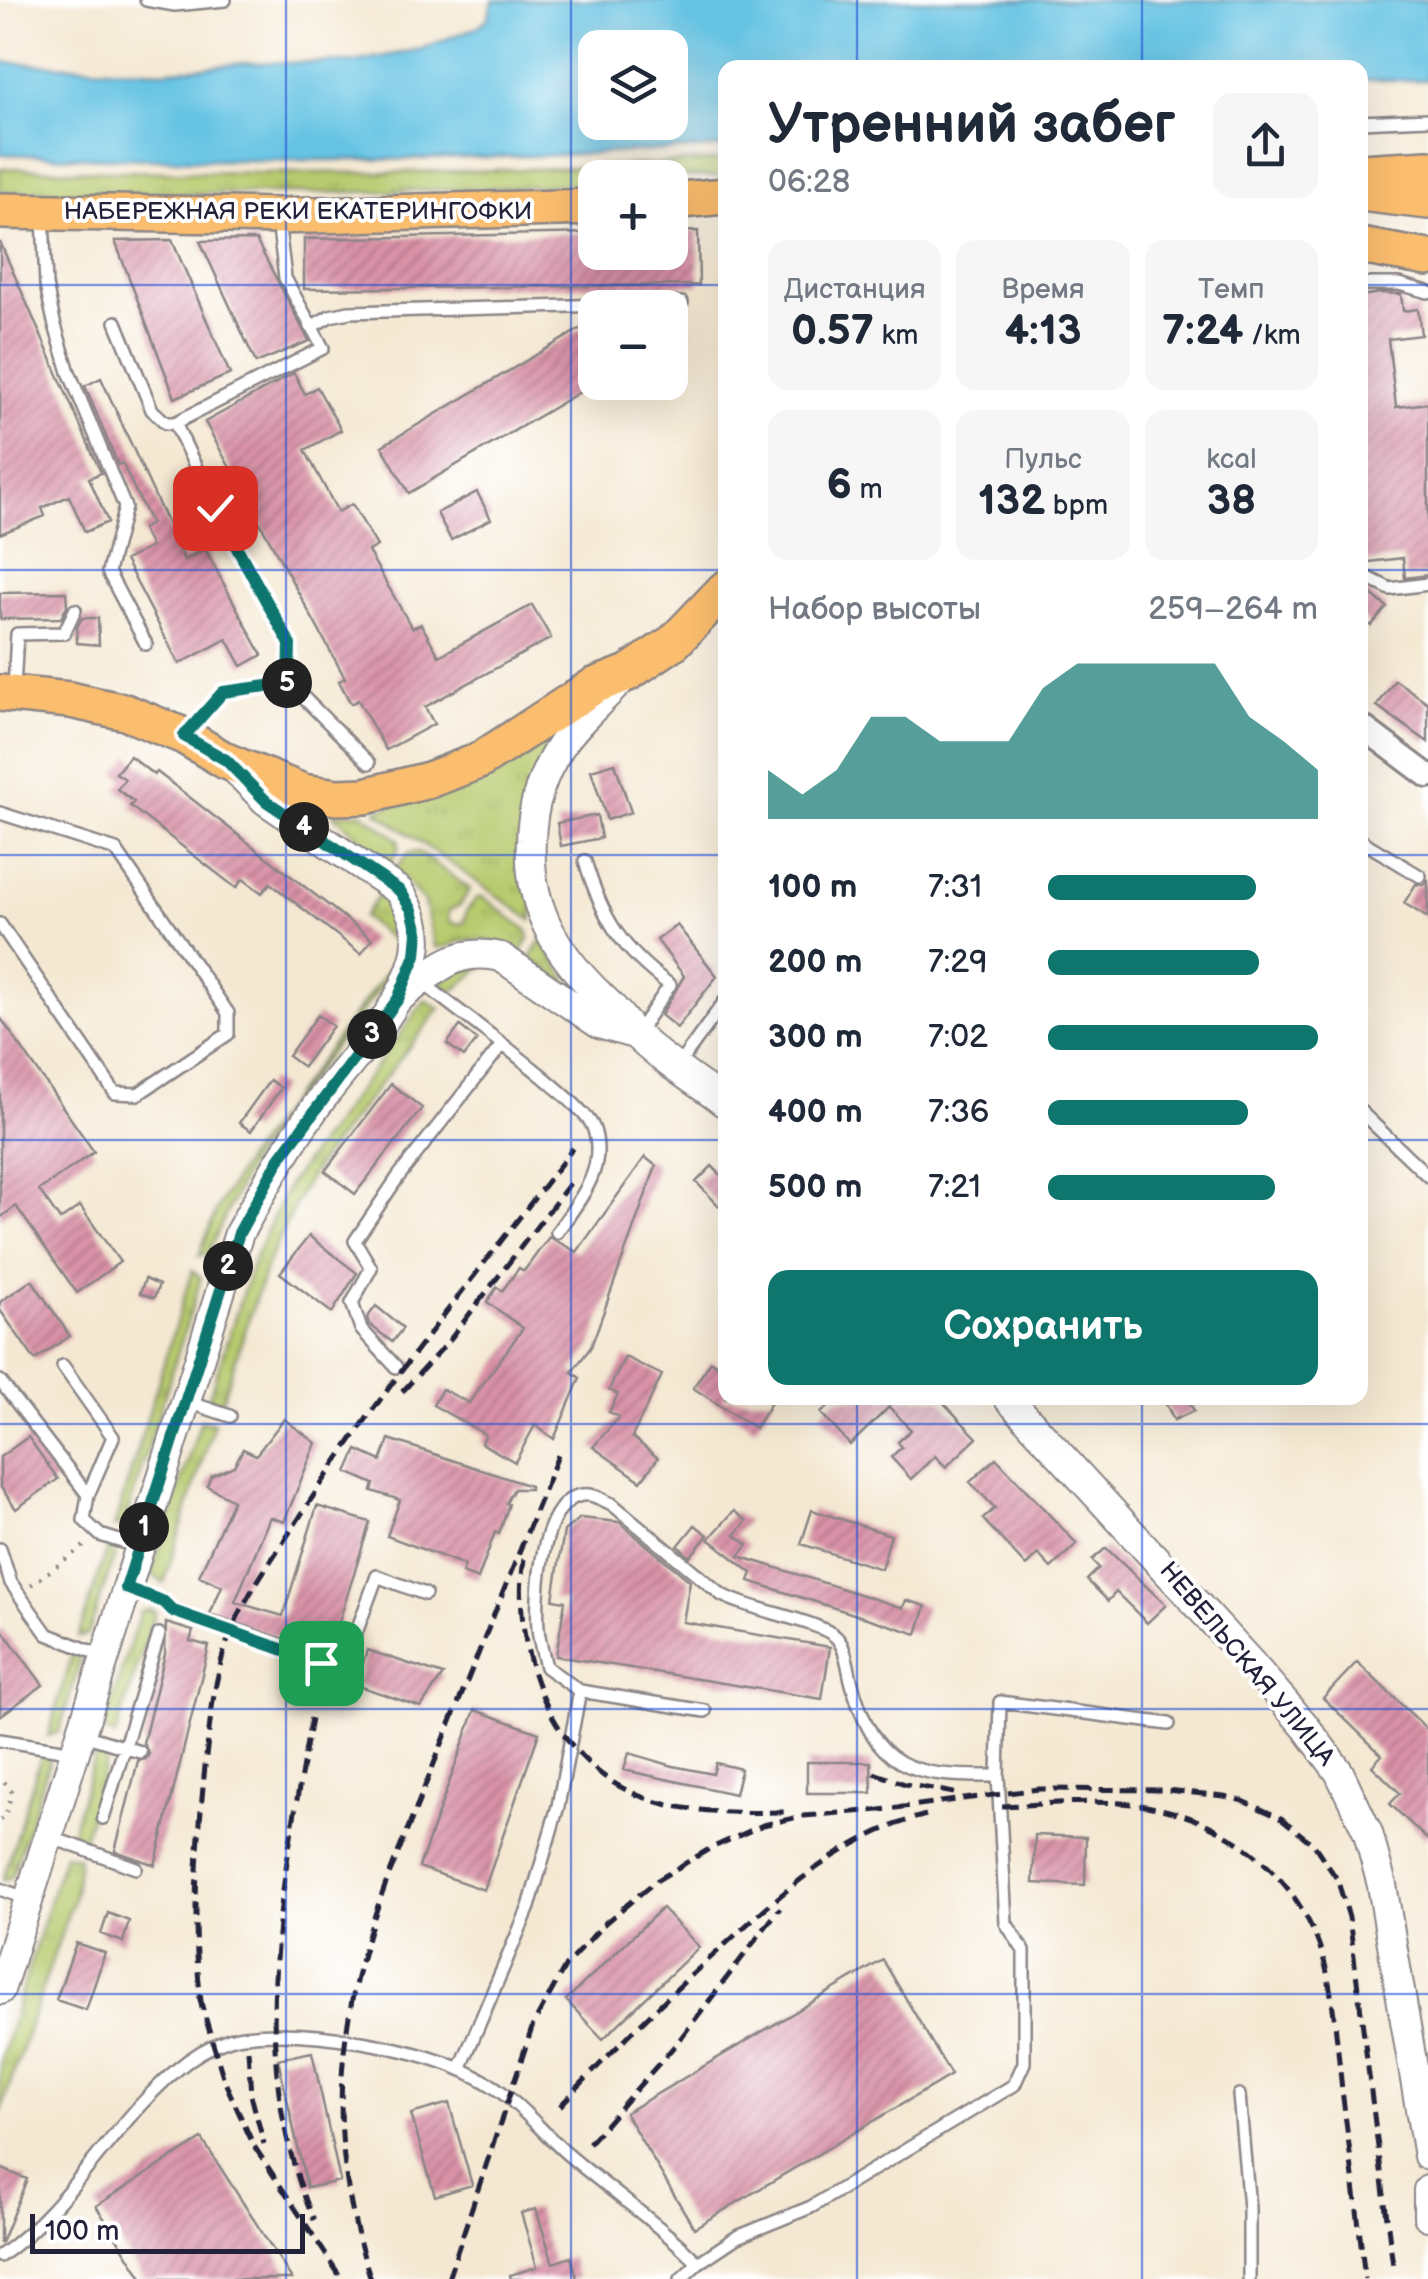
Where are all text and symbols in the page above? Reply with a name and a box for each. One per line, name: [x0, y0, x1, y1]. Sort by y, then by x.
map controls: [578, 30, 688, 400]
button: layers: [578, 30, 688, 140]
text: Утренний забег: [768, 92, 1176, 159]
button: share: [1213, 93, 1318, 198]
button: +: [578, 160, 688, 270]
text: 06:28: [768, 163, 850, 202]
street label: НАБЕРЕЖНАЯ РЕКИ ЕКАТЕРИНГОФКИ: [64, 196, 532, 227]
text: Дистанция: [784, 273, 926, 306]
text: Время: [1001, 273, 1085, 306]
text: Темп: [1198, 273, 1265, 306]
button: −: [578, 290, 688, 400]
text: 0.57: [791, 306, 874, 357]
text: 4:13: [1004, 306, 1082, 357]
text: 7:24: [1162, 306, 1244, 357]
text: km: [874, 319, 918, 352]
text: /km: [1244, 319, 1301, 352]
text: Пульс: [1004, 443, 1082, 476]
text: kcal: [1206, 443, 1256, 476]
text: 6: [827, 460, 852, 511]
pin: [173, 466, 258, 551]
text: m: [852, 473, 883, 506]
text: 132: [978, 476, 1045, 527]
text: 38: [1206, 476, 1256, 527]
icon: check: [188, 481, 243, 536]
text: bpm: [1045, 489, 1108, 522]
text: Набор высоты: [768, 590, 981, 629]
text: 259–264 m: [1148, 590, 1318, 629]
pin: 5: [262, 658, 312, 708]
text: 5: [279, 666, 295, 699]
pin: 4: [279, 802, 329, 852]
text: 4: [296, 810, 312, 843]
text: 100 m: [768, 868, 857, 907]
text: 7:31: [928, 868, 982, 907]
text: 200 m: [768, 943, 862, 982]
text: 7:29: [928, 943, 988, 982]
pin: 3: [347, 1009, 397, 1059]
text: 3: [364, 1017, 380, 1050]
text: 300 m: [768, 1018, 863, 1057]
text: 7:02: [928, 1018, 988, 1057]
text: 400 m: [768, 1093, 863, 1132]
text: 7:36: [928, 1093, 989, 1132]
text: 500 m: [768, 1168, 862, 1207]
text: 7:21: [928, 1168, 981, 1207]
pin: 2: [203, 1241, 253, 1291]
text: 2: [220, 1249, 236, 1282]
button: Сохранить: [768, 1270, 1318, 1385]
pin: 1: [119, 1502, 169, 1552]
text: 1: [138, 1510, 150, 1543]
street label: НЕВЕЛЬСКАЯ УЛИЦА: [1153, 1556, 1342, 1773]
pin: [279, 1621, 364, 1706]
icon: arrive: [294, 1636, 349, 1691]
scale bar: [30, 2209, 305, 2254]
text: 100 m: [45, 2215, 119, 2248]

